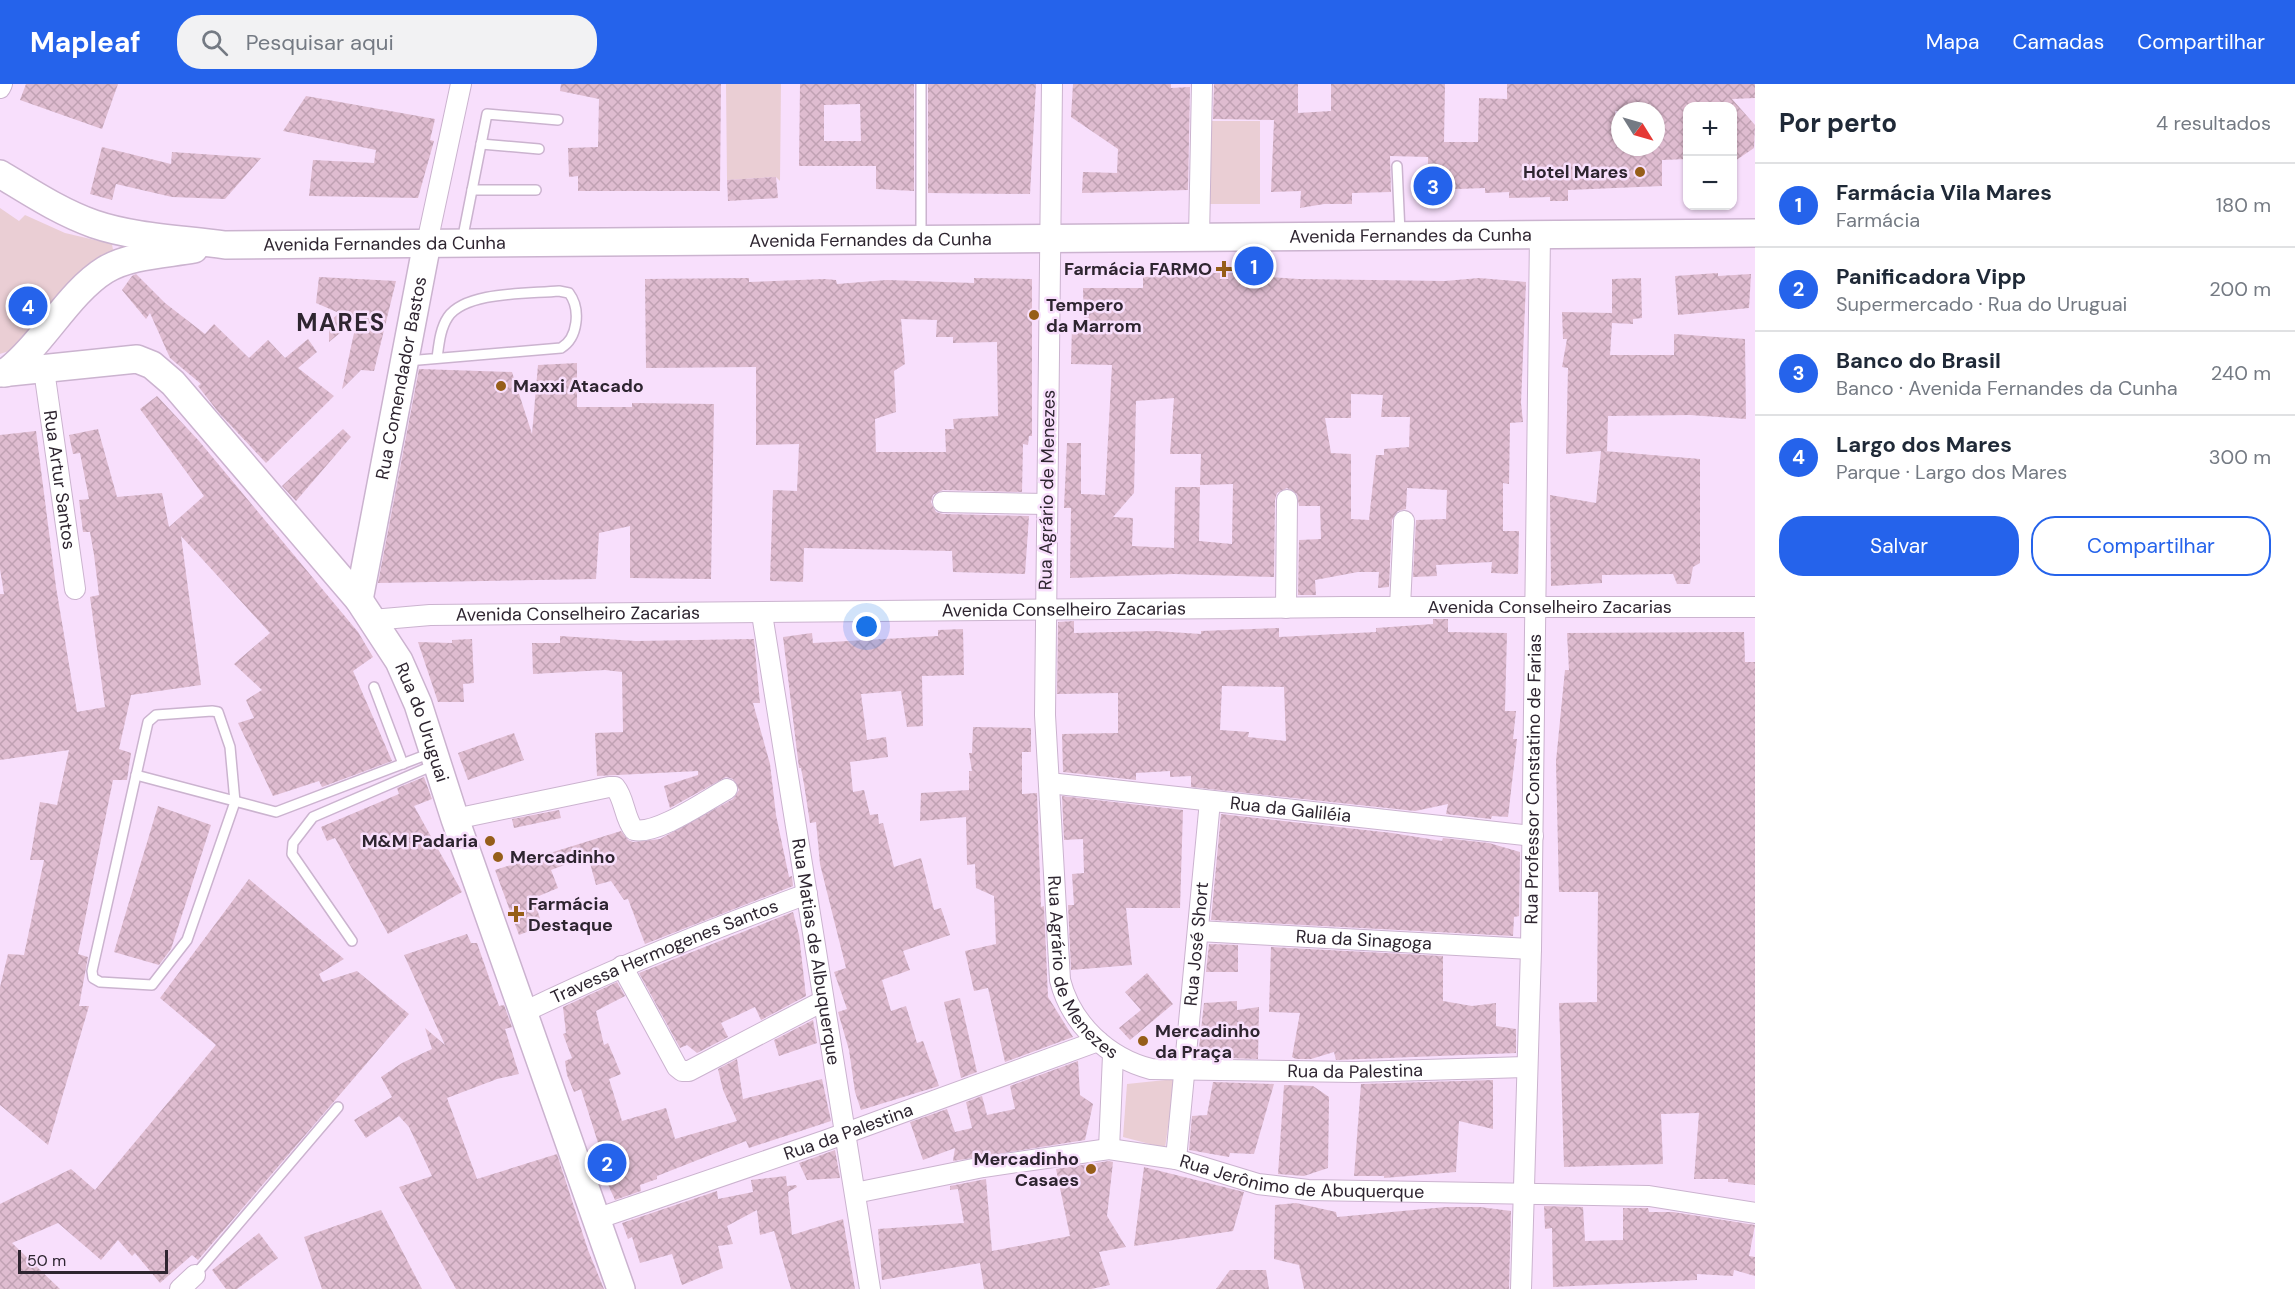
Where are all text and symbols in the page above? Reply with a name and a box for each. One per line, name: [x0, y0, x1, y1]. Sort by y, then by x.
search box: [177, 15, 597, 69]
text: Mapleaf: [30, 24, 141, 61]
icon: search: [198, 26, 231, 59]
text: Pesquisar aqui: [246, 28, 394, 57]
text: Mapa: [1926, 28, 1979, 56]
text: Camadas: [2012, 28, 2104, 56]
text: Compartilhar: [2137, 28, 2265, 56]
north arrow: [1611, 102, 1665, 156]
map controls: [1683, 102, 1737, 210]
button: +: [1683, 102, 1737, 156]
text: Por perto: [1779, 106, 1897, 140]
text: 4 resultados: [2156, 110, 2271, 136]
button: −: [1683, 156, 1737, 210]
place label: Hotel Mares: [1523, 160, 1628, 184]
pin: 3: [1414, 164, 1452, 208]
marker: Hotel Mares: [1633, 165, 1647, 179]
text: Farmácia Vila Mares: [1836, 178, 2052, 207]
text: 1: [1795, 192, 1802, 218]
text: 180 m: [2216, 192, 2271, 218]
text: Farmácia: [1836, 207, 1920, 233]
street label: Avenida Fernandes da Cunha: [1289, 223, 1532, 249]
street label: Avenida Fernandes da Cunha: [749, 227, 992, 253]
street label: Avenida Fernandes da Cunha: [263, 231, 506, 257]
pin: 1: [1234, 244, 1274, 288]
place label: Farmácia FARMO: [1064, 257, 1212, 281]
marker: Farmácia FARMO: [1217, 262, 1231, 276]
text: Panificadora Vipp: [1836, 262, 2026, 291]
street label: Rua Comendador Bastos: [370, 274, 432, 482]
text: 2: [1793, 276, 1804, 302]
text: 200 m: [2209, 276, 2271, 302]
pin: 4: [9, 284, 48, 328]
text: Supermercado · Rua do Uruguai: [1836, 291, 2127, 317]
place label: Tempero da Marrom: [1046, 293, 1142, 338]
district label: MARES: [296, 307, 386, 338]
marker: Tempero da Marrom: [1027, 308, 1041, 322]
text: Banco do Brasil: [1836, 346, 2001, 375]
text: 3: [1792, 360, 1805, 386]
text: 240 m: [2211, 360, 2271, 386]
place label: Maxxi Atacado: [513, 374, 644, 398]
text: Banco · Avenida Fernandes da Cunha: [1836, 375, 2178, 401]
marker: Maxxi Atacado: [494, 379, 508, 393]
street label: Rua Agrário de Menezes: [1033, 390, 1061, 590]
street label: Rua Artur Santos: [38, 409, 81, 551]
text: Largo dos Mares: [1836, 430, 2012, 459]
text: 4: [1792, 444, 1805, 470]
text: 300 m: [2209, 444, 2271, 470]
text: Parque · Largo dos Mares: [1836, 459, 2067, 485]
button: Salvar: [1779, 516, 2019, 576]
button: Compartilhar: [2031, 516, 2271, 576]
street label: Avenida Conselheiro Zacarias: [1428, 595, 1672, 619]
street label: Avenida Conselheiro Zacarias: [941, 596, 1186, 623]
street label: Avenida Conselheiro Zacarias: [456, 601, 700, 627]
your location: [852, 612, 881, 641]
street label: Rua Professor Constatino de Farias: [1519, 634, 1547, 925]
street label: Rua do Uruguai: [389, 659, 454, 785]
street label: Rua da Galiléia: [1229, 791, 1352, 828]
place label: M&M Padaria: [362, 829, 478, 853]
marker: M&M Padaria: [483, 834, 497, 848]
street label: Rua Matias de Albuquerque: [786, 837, 846, 1067]
place label: Mercadinho: [510, 845, 615, 869]
marker: Mercadinho: [491, 850, 505, 864]
street label: Rua Agrário de Menezes: [1042, 875, 1123, 1065]
street label: Rua José Short: [1179, 881, 1214, 1007]
place label: Farmácia Destaque: [528, 892, 613, 937]
street label: Travessa Hermogenes Santos: [547, 894, 781, 1010]
marker: Farmácia Destaque: [509, 907, 523, 921]
street label: Rua da Sinagoga: [1295, 924, 1432, 956]
place label: Mercadinho da Praça: [1155, 1019, 1260, 1064]
marker: Mercadinho da Praça: [1136, 1034, 1150, 1048]
street label: Rua da Palestina: [1287, 1058, 1423, 1084]
street label: Rua da Palestina: [781, 1098, 916, 1166]
pin: 2: [588, 1140, 626, 1186]
place label: Mercadinho Casaes: [974, 1147, 1079, 1192]
street label: Rua Jerônimo de Abuquerque: [1177, 1149, 1424, 1204]
marker: Mercadinho Casaes: [1084, 1162, 1098, 1176]
scale bar: [18, 1247, 168, 1274]
text: 50 m: [27, 1250, 66, 1271]

